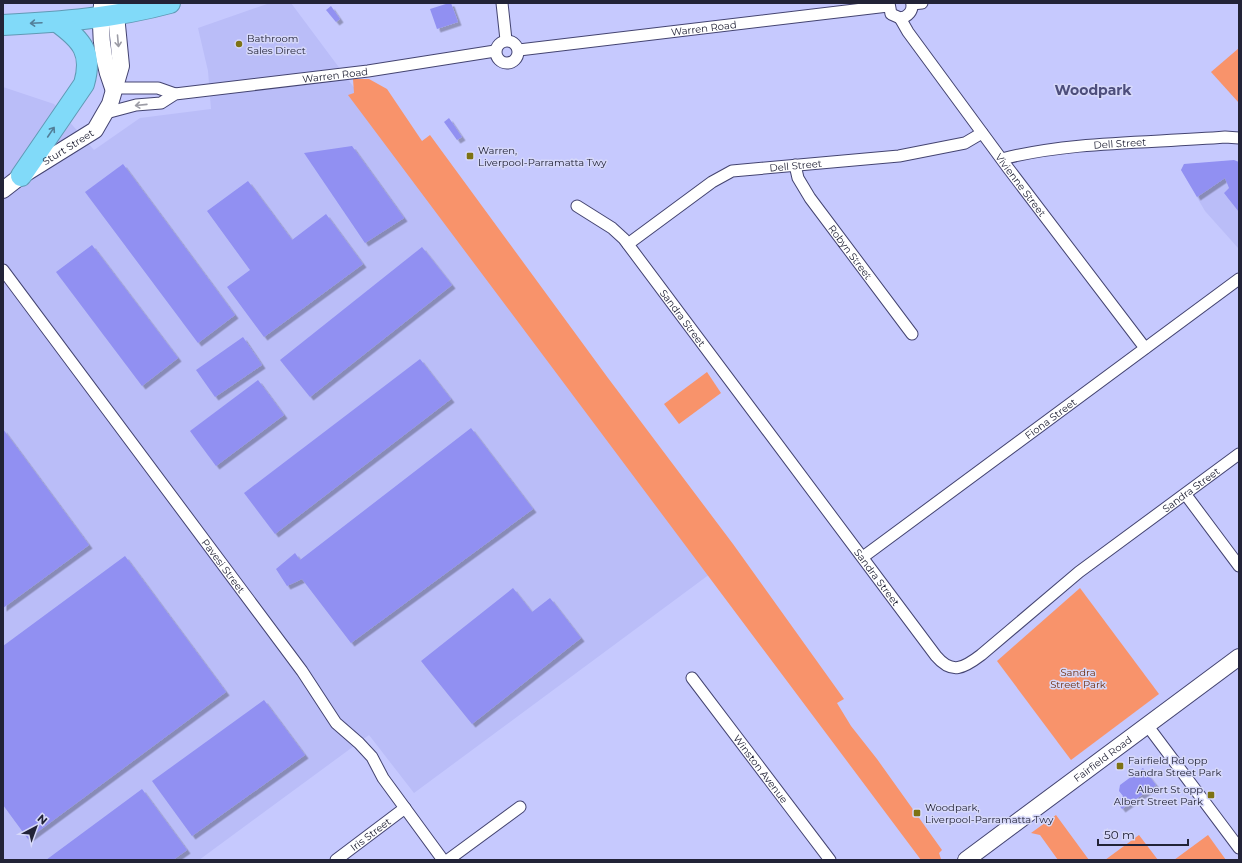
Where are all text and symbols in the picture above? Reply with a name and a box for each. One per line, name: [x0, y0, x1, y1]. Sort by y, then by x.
street label: Warren Road: [670, 18, 737, 39]
one-way arrow: [30, 20, 43, 27]
place label: Bathroom Sales Direct: [247, 32, 306, 57]
one-way arrow: [115, 34, 122, 47]
marker: Bathroom Sales Direct: [234, 39, 244, 49]
street label: Warren Road: [302, 65, 369, 86]
district label: Woodpark: [1055, 81, 1132, 99]
one-way arrow: [135, 101, 148, 109]
street label: Sturt Street: [40, 126, 96, 168]
one-way arrow: [47, 127, 55, 138]
street label: Dell Street: [1093, 136, 1146, 152]
place label: Warren, Liverpool-Parramatta Twy: [478, 144, 607, 169]
marker: Warren, Liverpool-Parramatta Twy: [465, 151, 475, 161]
street label: Vivienne Street: [992, 151, 1049, 219]
street label: Dell Street: [769, 157, 822, 175]
street label: Robyn Street: [825, 222, 875, 282]
street label: Sandra Street: [657, 287, 708, 349]
street label: Fiona Street: [1022, 396, 1079, 442]
street label: Sandra Street: [1160, 465, 1222, 515]
street label: Pavesi Street: [199, 536, 248, 596]
street label: Sandra Street: [851, 546, 902, 609]
park label: Sandra Street Park: [1050, 666, 1106, 691]
street label: Winston Avenue: [730, 732, 791, 806]
street label: Fairfield Road: [1071, 733, 1134, 785]
place label: Fairfield Rd opp Sandra Street Park: [1128, 754, 1221, 779]
marker: Fairfield Rd opp Sandra Street Park: [1115, 761, 1125, 771]
place label: Albert St opp Albert Street Park: [1114, 783, 1203, 808]
marker: Albert St opp Albert Street Park: [1206, 790, 1216, 800]
place label: Woodpark, Liverpool-Parramatta Twy: [925, 801, 1054, 826]
north arrow: [16, 807, 56, 847]
marker: Woodpark, Liverpool-Parramatta Twy: [912, 808, 922, 818]
text: N: [35, 811, 51, 828]
street label: Iris Street: [348, 815, 394, 854]
scale bar: [1098, 821, 1188, 847]
text: 50 m: [1104, 827, 1135, 842]

